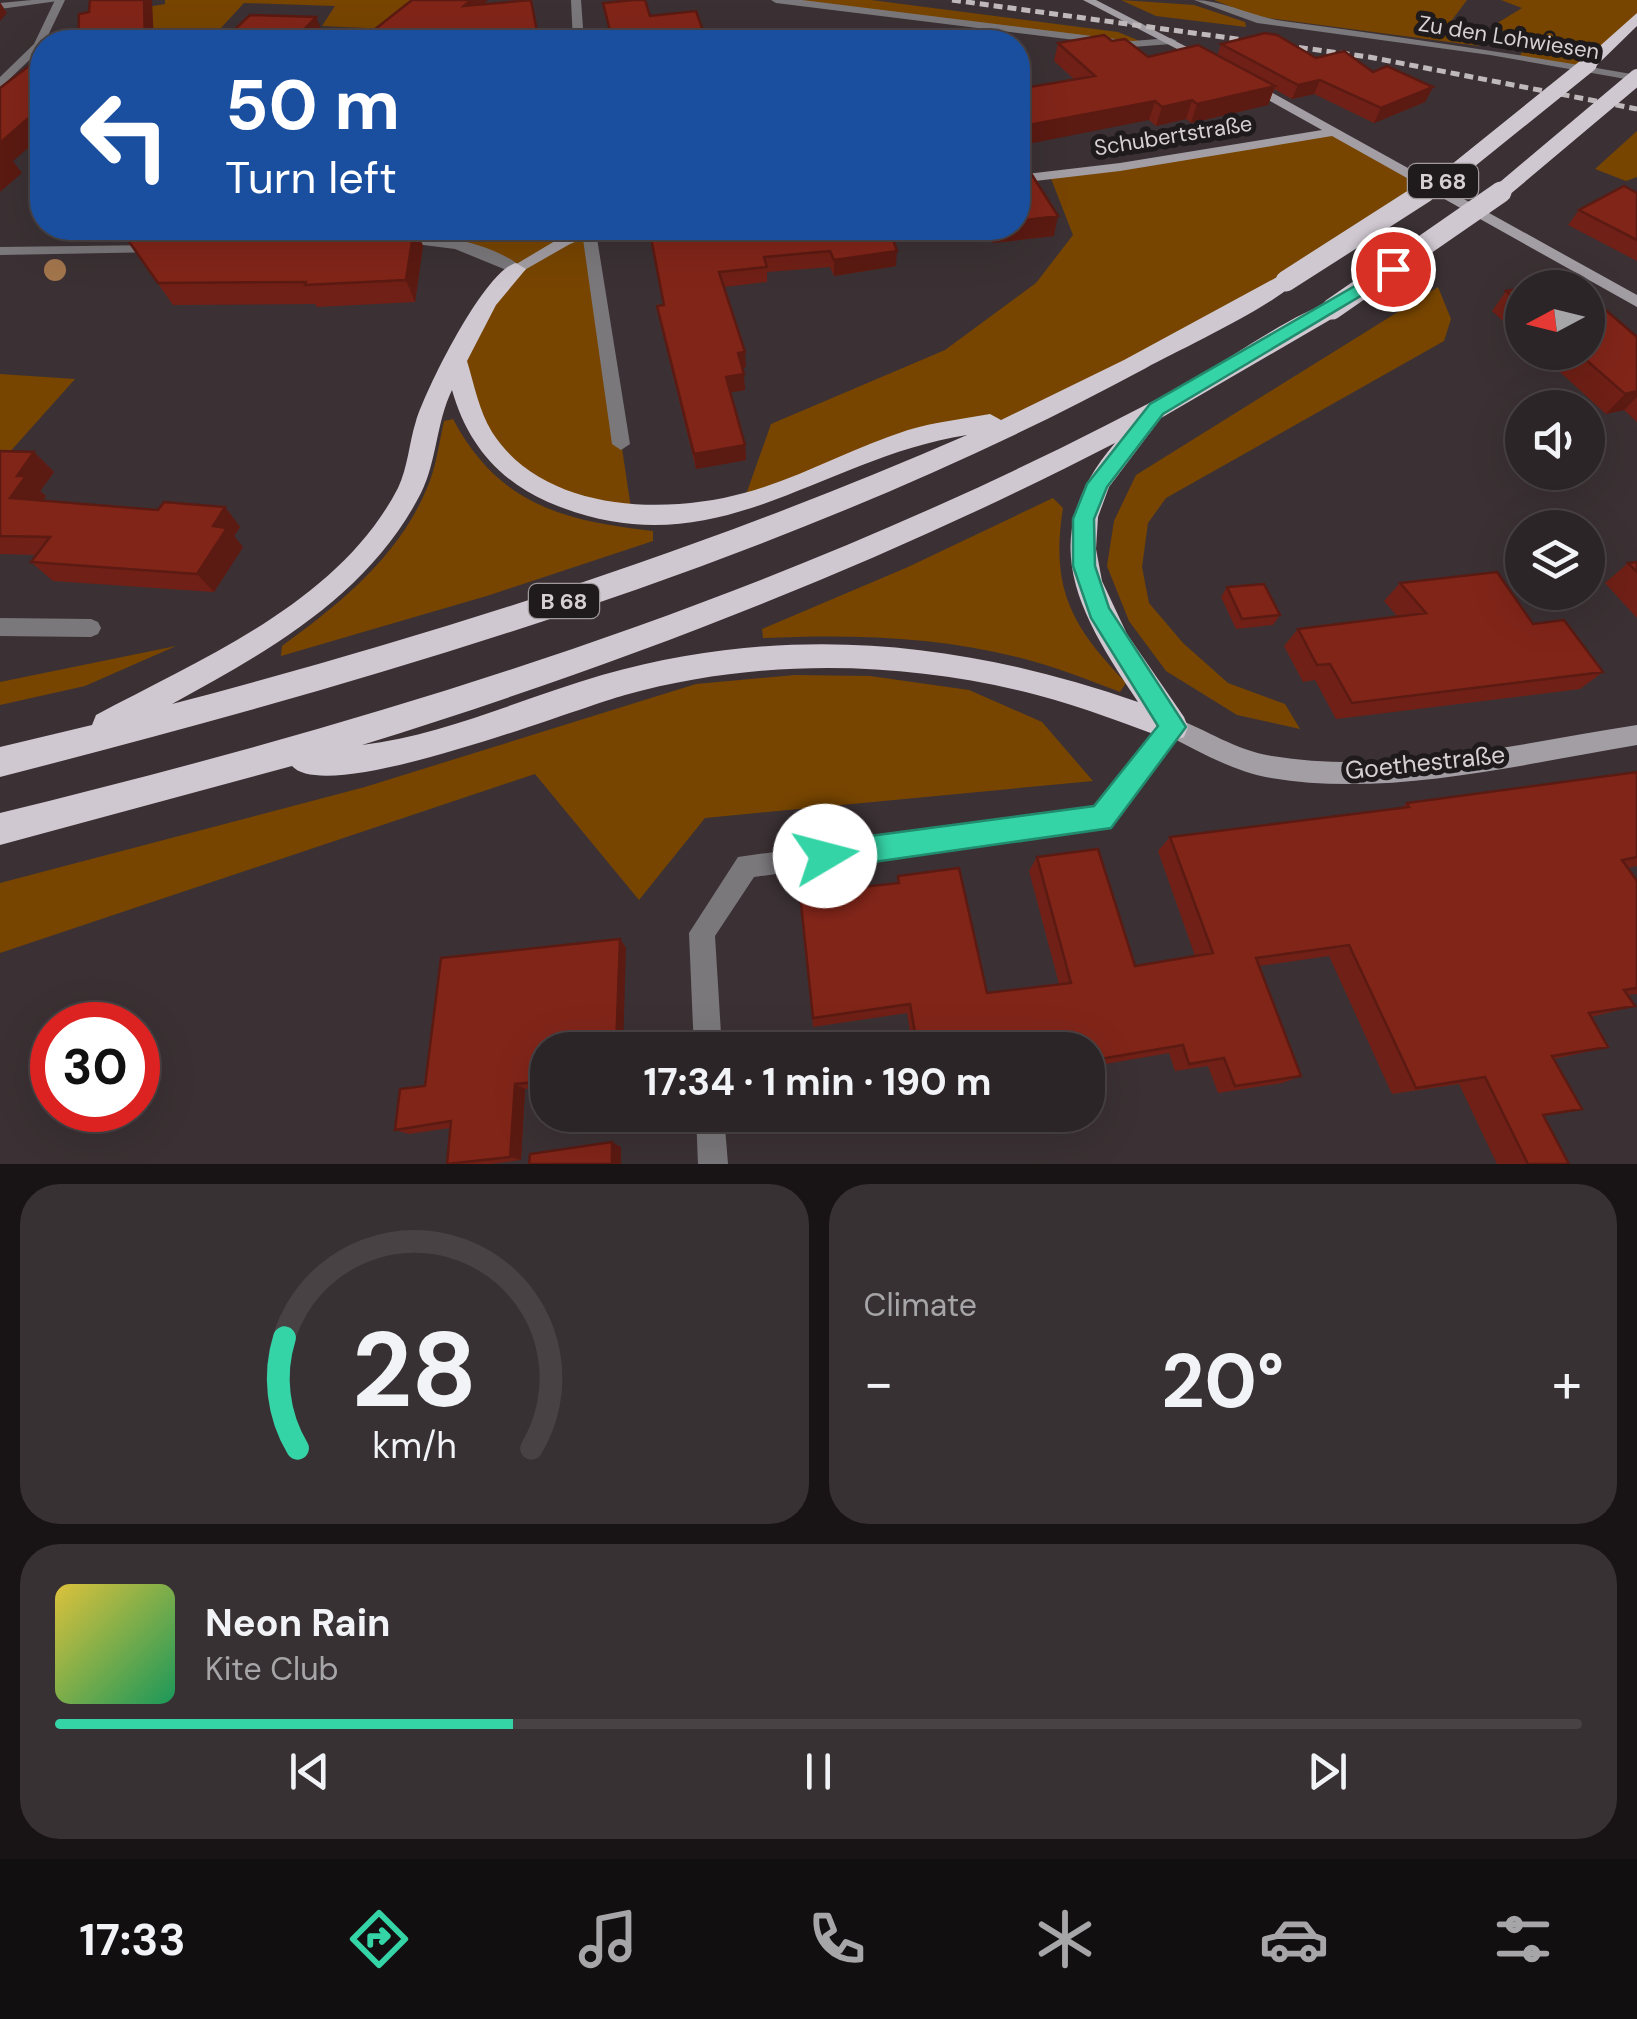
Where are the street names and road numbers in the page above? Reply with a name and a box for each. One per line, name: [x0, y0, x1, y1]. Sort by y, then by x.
street label: Zu den Lohwiesen: [1416, 9, 1601, 66]
street label: Schubertstraße: [1092, 109, 1254, 162]
road number: B 68: [1408, 164, 1478, 198]
road number: B 68: [529, 584, 599, 618]
street label: Goethestraße: [1343, 738, 1507, 787]

